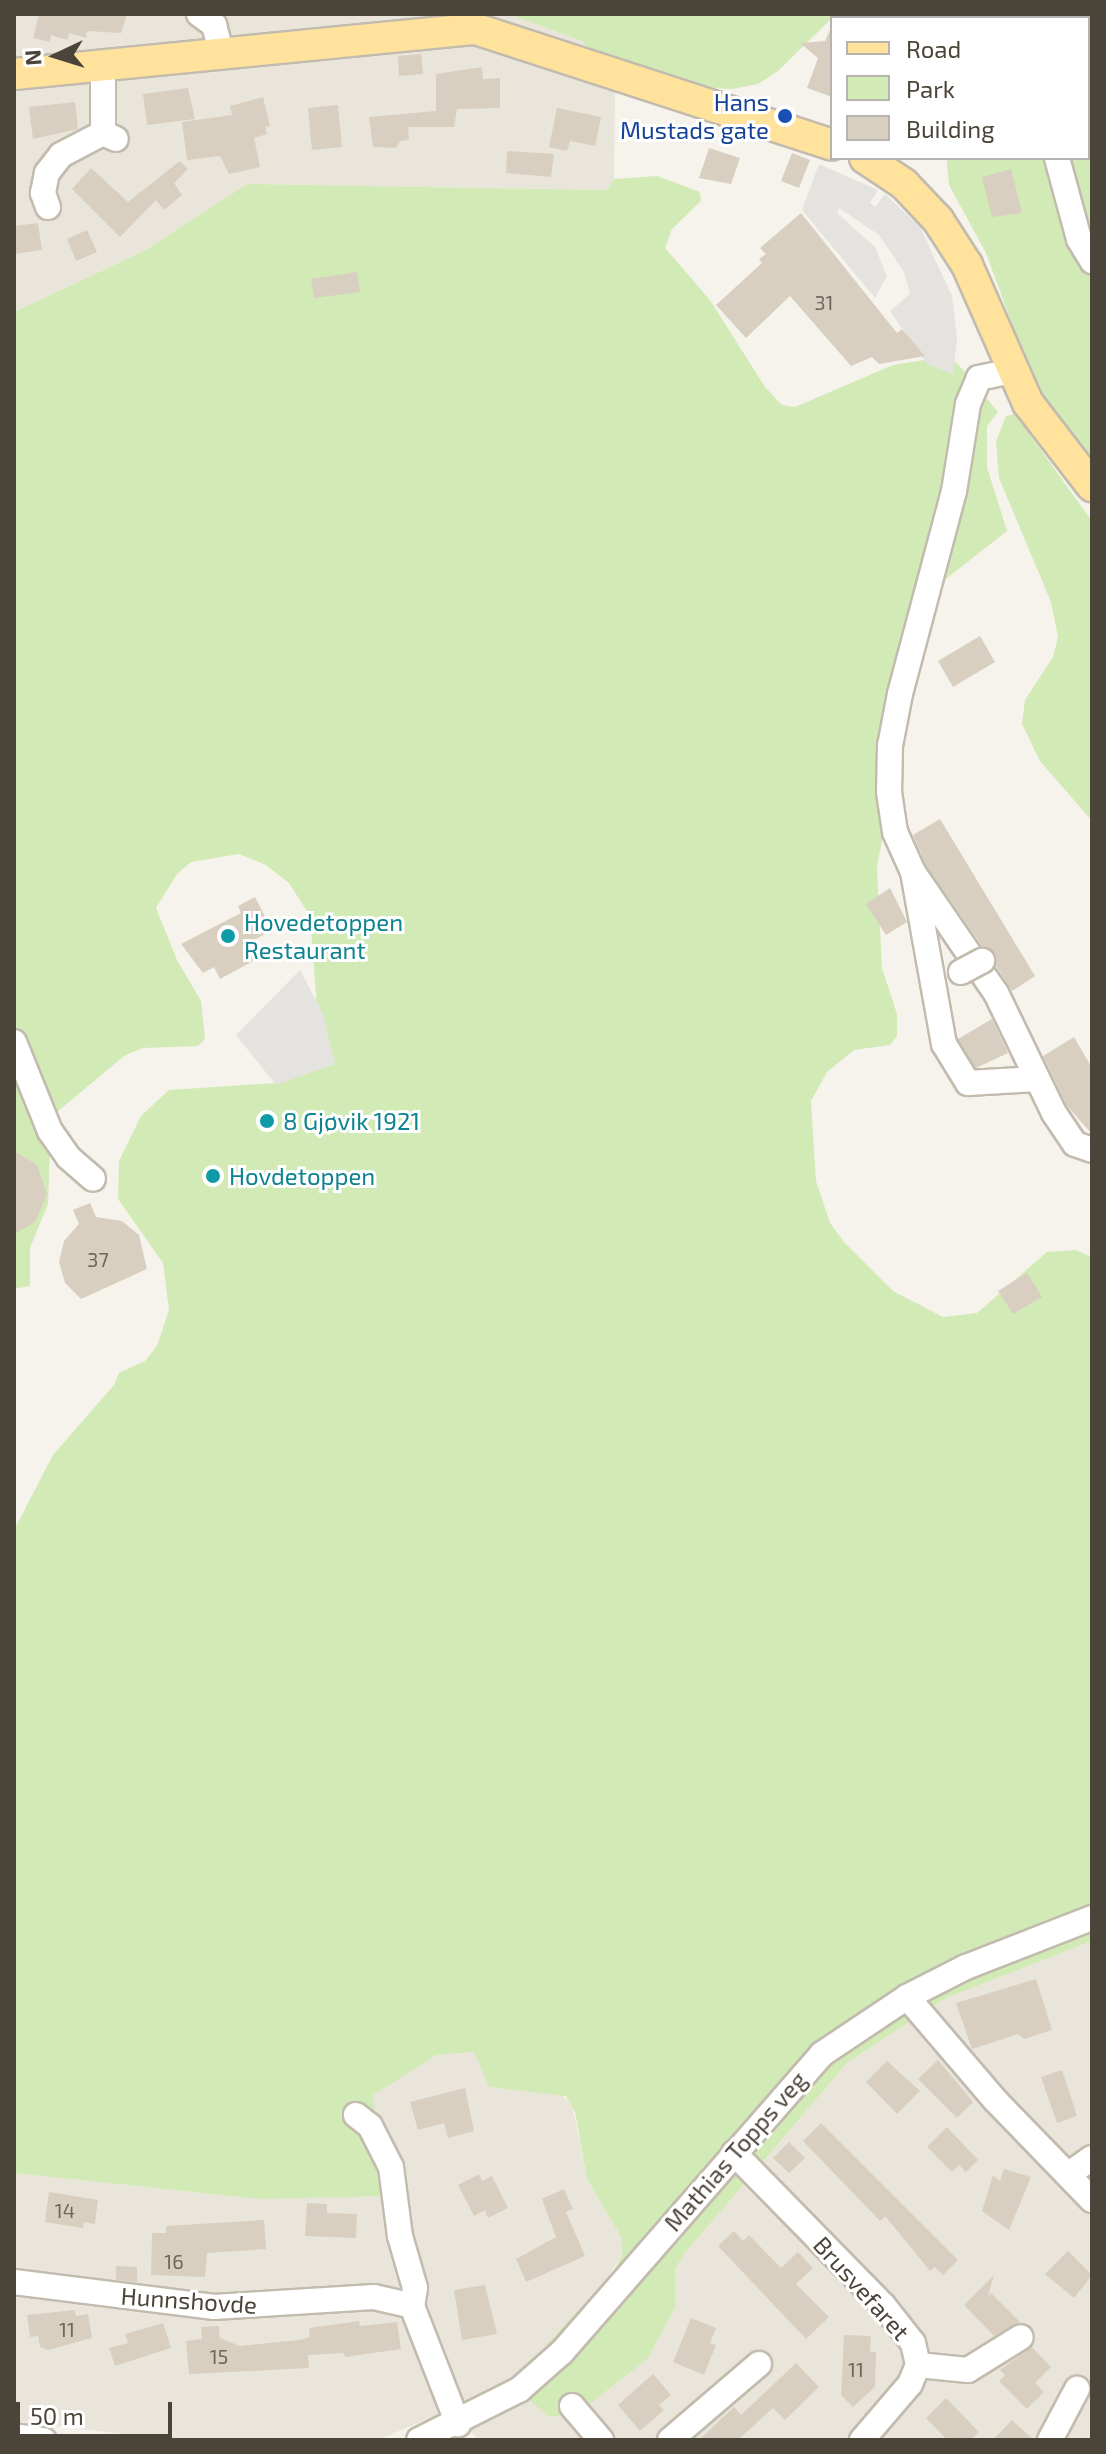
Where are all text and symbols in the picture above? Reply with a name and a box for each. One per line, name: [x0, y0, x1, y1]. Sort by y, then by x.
north arrow: [16, 16, 96, 96]
legend: [830, 16, 1090, 160]
text: Road: [906, 34, 961, 63]
text: N: [19, 49, 46, 67]
text: Park: [906, 74, 955, 103]
place label: Hans Mustads gate: [620, 88, 769, 144]
marker: Hans Mustads gate: [776, 107, 794, 125]
text: Building: [906, 114, 995, 143]
house number: 31: [814, 290, 834, 314]
place label: Hovedetoppen Restaurant: [244, 908, 403, 964]
marker: Hovedetoppen Restaurant: [219, 927, 237, 945]
place label: 8 Gjøvik 1921: [283, 1107, 420, 1135]
marker: 8 Gjøvik 1921: [258, 1112, 276, 1130]
place label: Hovdetoppen: [229, 1162, 375, 1190]
marker: Hovdetoppen: [204, 1167, 222, 1185]
house number: 37: [87, 1247, 109, 1271]
street label: Mathias Topps veg: [658, 2065, 812, 2237]
house number: 14: [55, 2198, 75, 2222]
street label: Brusvefaret: [808, 2230, 916, 2346]
house number: 16: [164, 2249, 184, 2273]
street label: Hunnshovde: [120, 2281, 258, 2319]
house number: 11: [59, 2317, 75, 2341]
house number: 15: [210, 2344, 228, 2368]
house number: 11: [848, 2357, 864, 2381]
scale bar: [20, 2386, 176, 2436]
text: 50 m: [30, 2401, 84, 2430]

